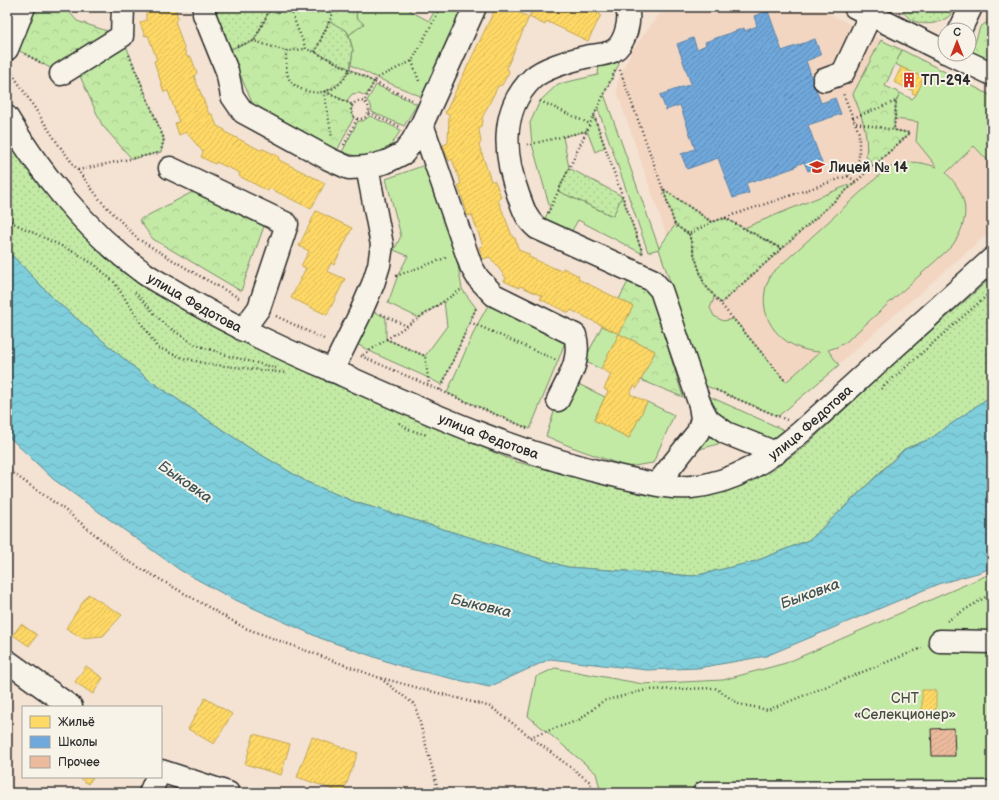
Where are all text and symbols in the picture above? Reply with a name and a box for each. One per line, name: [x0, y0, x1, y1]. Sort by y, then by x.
north arrow: [937, 22, 977, 62]
text: С: [953, 26, 961, 39]
building icon: ТП-294: [900, 71, 918, 89]
place label: ТП-294: [921, 72, 971, 89]
school or university icon: Лицей № 14: [808, 158, 826, 176]
place label: Лицей № 14: [828, 159, 908, 176]
street label: улица Федотова: [144, 269, 246, 336]
street label: улица Федотова: [765, 381, 856, 463]
street label: улица Федотова: [436, 409, 542, 463]
water label: Быковка: [154, 457, 216, 508]
water label: Быковка: [778, 574, 842, 613]
water label: Быковка: [449, 590, 513, 622]
park label: СНТ «Селекционер»: [854, 690, 957, 723]
legend: [22, 706, 162, 778]
text: Жильё: [58, 715, 95, 730]
text: Школы: [58, 735, 97, 750]
text: Прочее: [58, 755, 100, 770]

